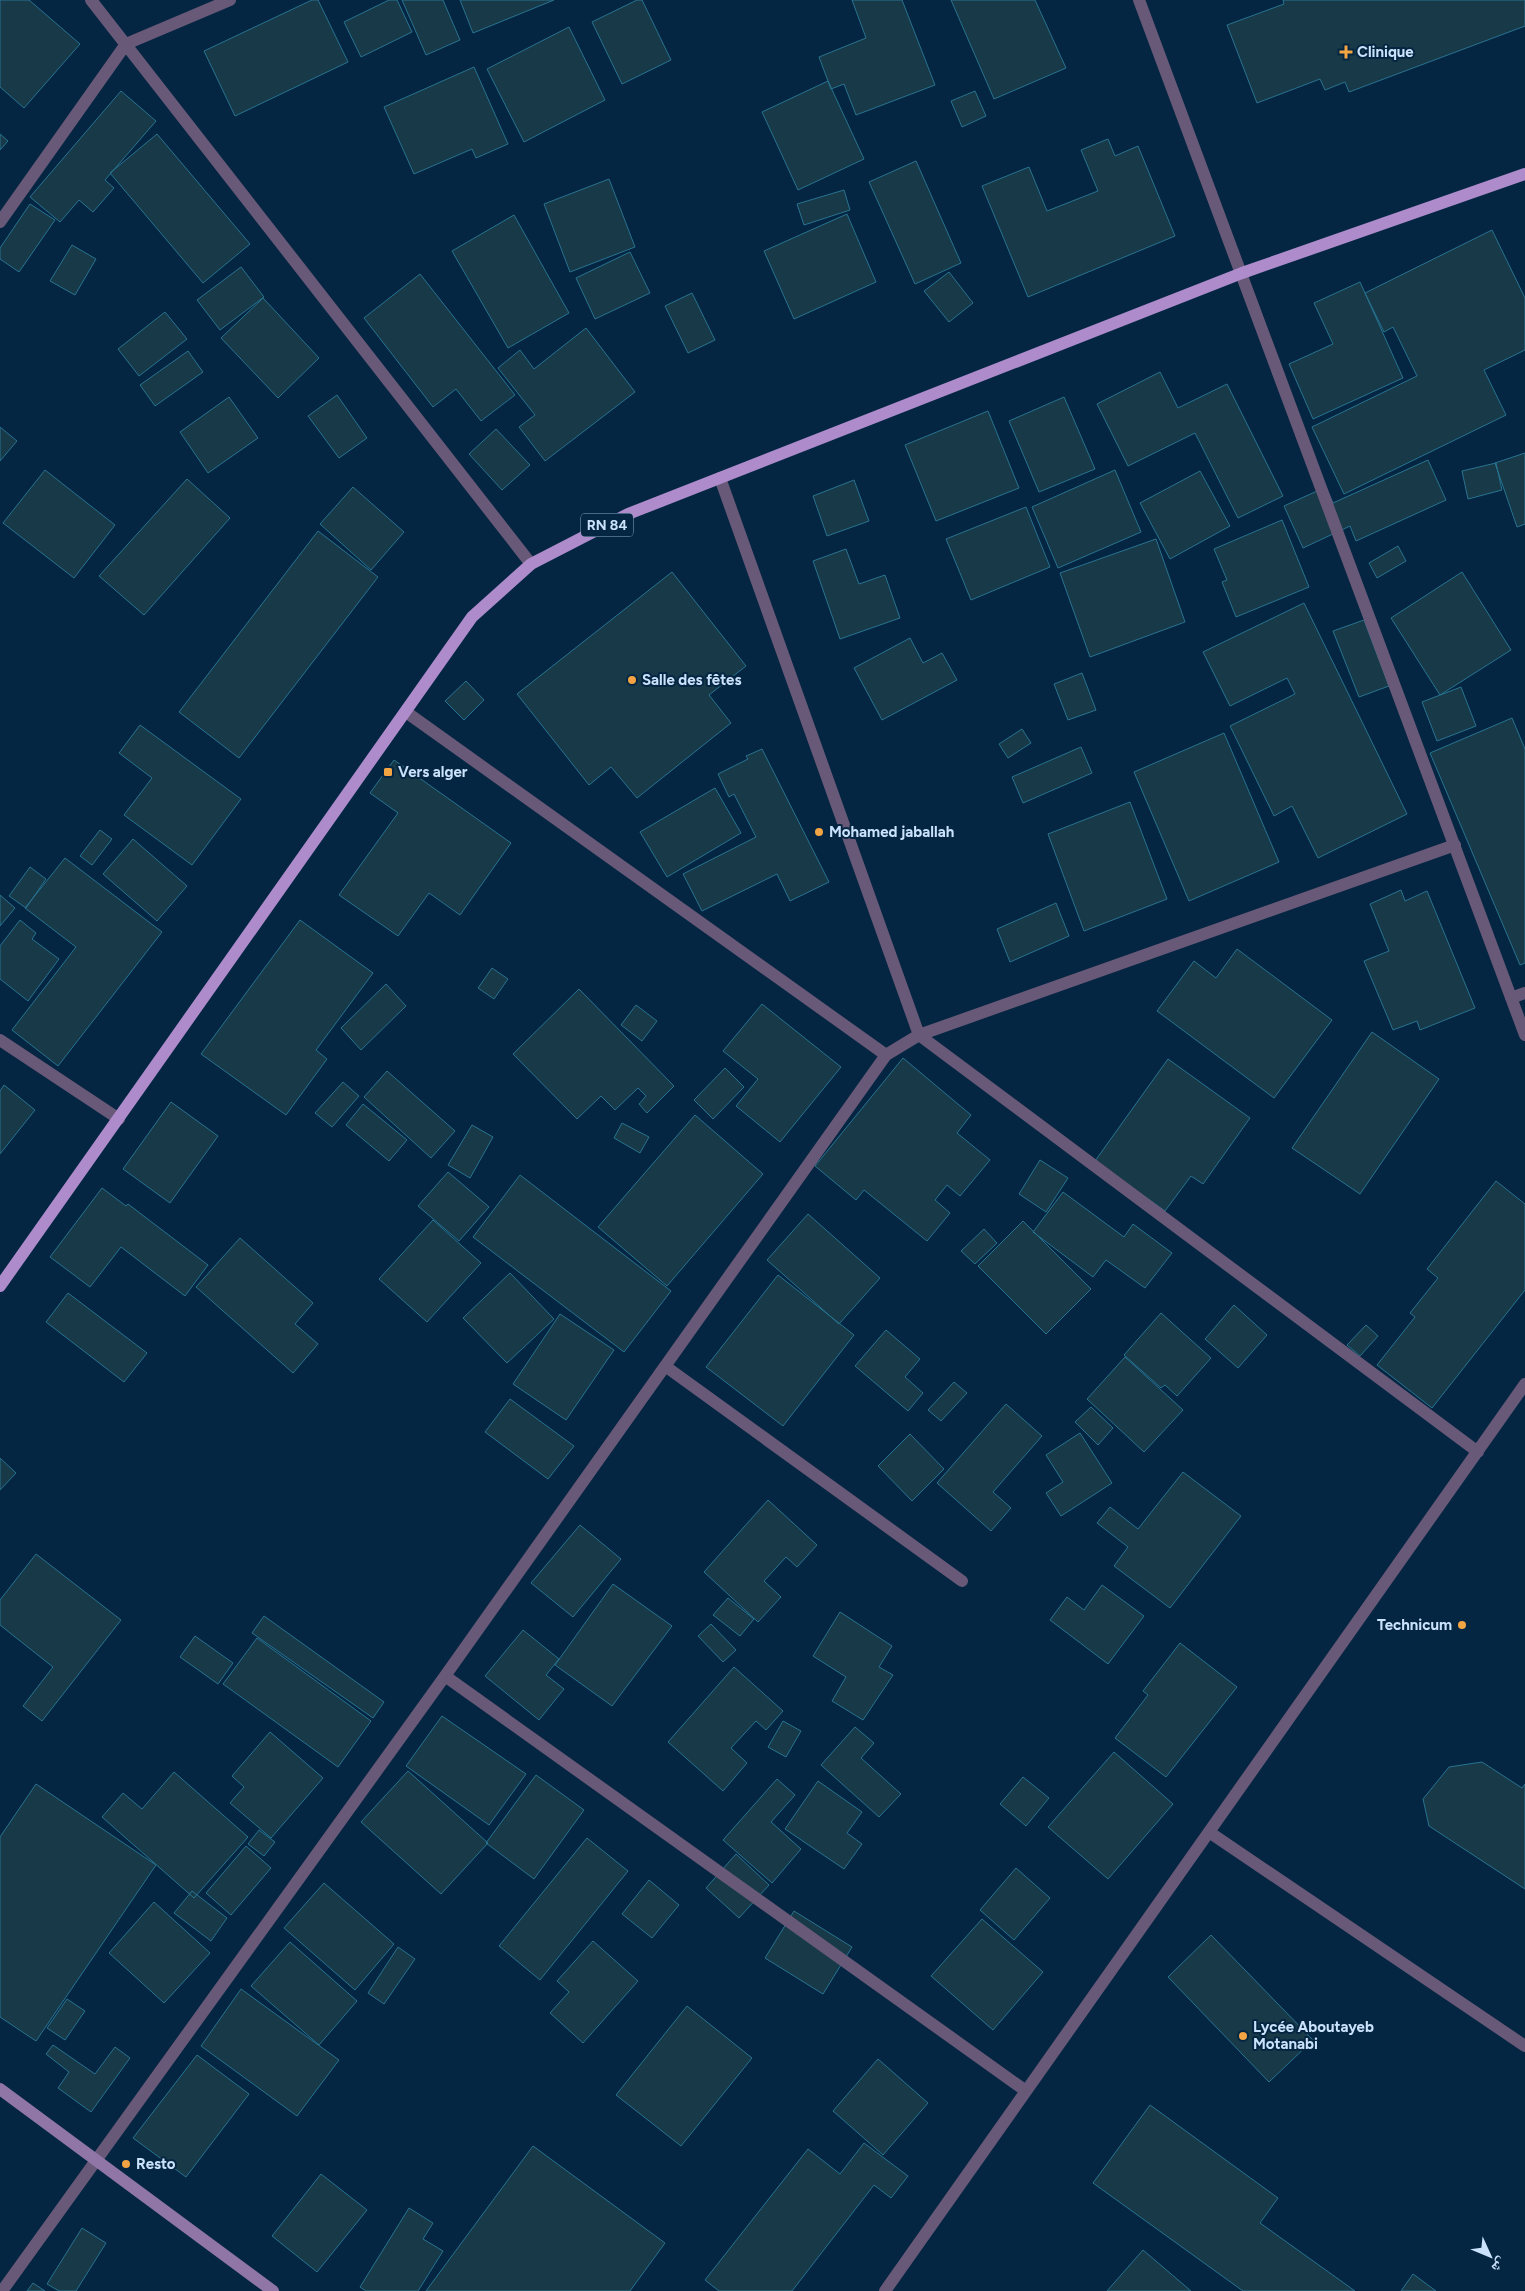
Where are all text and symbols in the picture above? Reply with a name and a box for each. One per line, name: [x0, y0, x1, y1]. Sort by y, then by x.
place label: Clinique: [1357, 43, 1414, 61]
marker: Clinique: [1339, 45, 1353, 59]
road number: RN 84: [581, 514, 633, 536]
place label: Salle des fêtes: [642, 671, 741, 689]
marker: Salle des fêtes: [626, 674, 638, 686]
place label: Vers alger: [398, 763, 468, 781]
marker: Vers alger: [382, 766, 394, 778]
place label: Mohamed jaballah: [829, 823, 954, 841]
marker: Mohamed jaballah: [813, 826, 825, 838]
place label: Technicum: [1377, 1616, 1452, 1634]
marker: Technicum: [1456, 1619, 1468, 1631]
place label: Lycée Aboutayeb Motanabi: [1253, 2018, 1374, 2053]
marker: Lycée Aboutayeb Motanabi: [1237, 2030, 1249, 2042]
place label: Resto: [136, 2155, 176, 2173]
marker: Resto: [120, 2158, 132, 2170]
north arrow: [1465, 2231, 1515, 2281]
text: ش: [1488, 2253, 1510, 2276]

